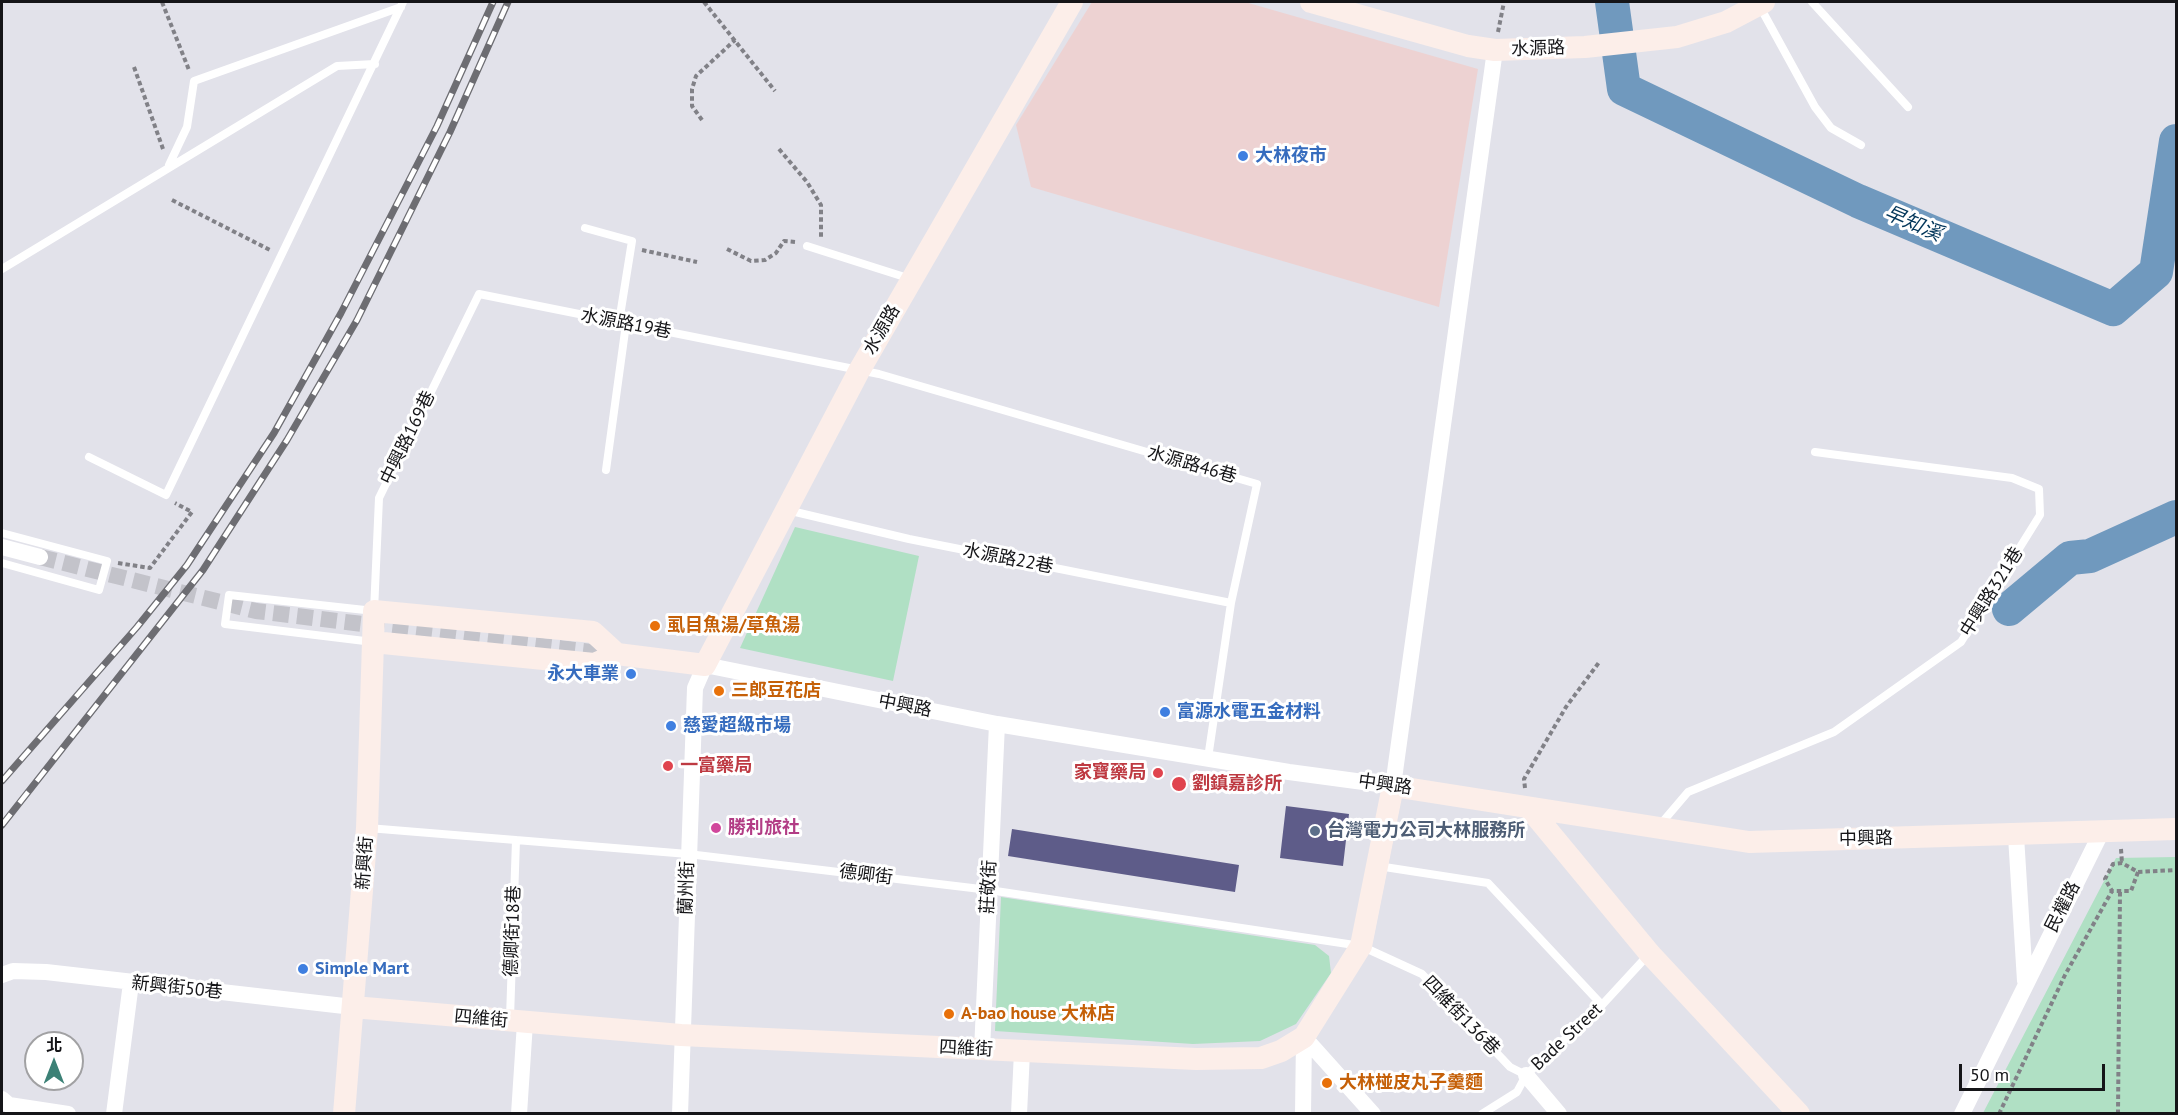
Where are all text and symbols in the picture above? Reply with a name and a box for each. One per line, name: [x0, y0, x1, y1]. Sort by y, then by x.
street label: 水源路: [1511, 37, 1565, 61]
place label: 大林夜市: [1255, 145, 1327, 167]
marker: 大林夜市: [1236, 149, 1250, 163]
water label: 早知溪: [1881, 201, 1945, 247]
street label: 水源路: [859, 301, 905, 359]
street label: 水源路19巷: [579, 305, 673, 343]
street label: 中興路169巷: [376, 388, 440, 488]
street label: 水源路46巷: [1145, 442, 1239, 488]
street label: 水源路22巷: [961, 540, 1055, 578]
street label: 中興路321巷: [1956, 543, 2028, 641]
place label: 虱目魚湯/草魚湯: [667, 615, 800, 637]
marker: 虱目魚湯/草魚湯: [648, 619, 662, 633]
place label: 永大車業: [547, 663, 619, 685]
marker: 永大車業: [624, 667, 638, 681]
place label: 三郎豆花店: [731, 680, 821, 702]
marker: 三郎豆花店: [712, 684, 726, 698]
street label: 中興路: [876, 690, 934, 722]
place label: 富源水電五金材料: [1177, 701, 1321, 723]
marker: 富源水電五金材料: [1158, 705, 1172, 719]
place label: 慈愛超級市場: [683, 715, 791, 737]
marker: 慈愛超級市場: [664, 719, 678, 733]
place label: 一富藥局: [680, 755, 752, 777]
marker: 一富藥局: [661, 759, 675, 773]
place label: 家寶藥局: [1074, 762, 1146, 784]
marker: 家寶藥局: [1151, 766, 1165, 780]
street label: 中興路: [1357, 771, 1413, 799]
place label: 劉鎮嘉診所: [1192, 773, 1282, 795]
marker: 劉鎮嘉診所: [1170, 775, 1188, 793]
place label: 勝利旅社: [728, 817, 800, 839]
place label: 台灣電力公司大林服務所: [1327, 820, 1525, 842]
marker: 勝利旅社: [709, 821, 723, 835]
marker: 台灣電力公司大林服務所: [1308, 824, 1322, 838]
street label: 中興路: [1839, 828, 1893, 850]
street label: 新興街: [352, 835, 378, 891]
street label: 莊敬街: [977, 859, 1001, 915]
street label: 蘭州街: [675, 861, 699, 915]
street label: 德卿街: [838, 861, 894, 889]
street label: 民權路: [2041, 878, 2085, 936]
street label: 德卿街18巷: [501, 885, 525, 977]
place label: Simple Mart: [315, 958, 409, 980]
marker: Simple Mart: [296, 962, 310, 976]
street label: 新興街50巷: [130, 972, 224, 1004]
street label: 四維街136巷: [1418, 972, 1504, 1060]
street label: Bade Street: [1527, 999, 1607, 1075]
place label: A-bao house 大林店: [961, 1003, 1115, 1025]
street label: 四維街: [453, 1006, 509, 1032]
marker: A-bao house 大林店: [942, 1007, 956, 1021]
north arrow: [24, 1031, 84, 1091]
text: 北: [46, 1035, 62, 1055]
street label: 四維街: [938, 1037, 994, 1061]
scale bar: [1962, 1052, 2108, 1090]
text: 50 m: [1970, 1063, 2009, 1086]
place label: 大林椪皮丸子羹麵: [1339, 1072, 1483, 1094]
marker: 大林椪皮丸子羹麵: [1320, 1076, 1334, 1090]

